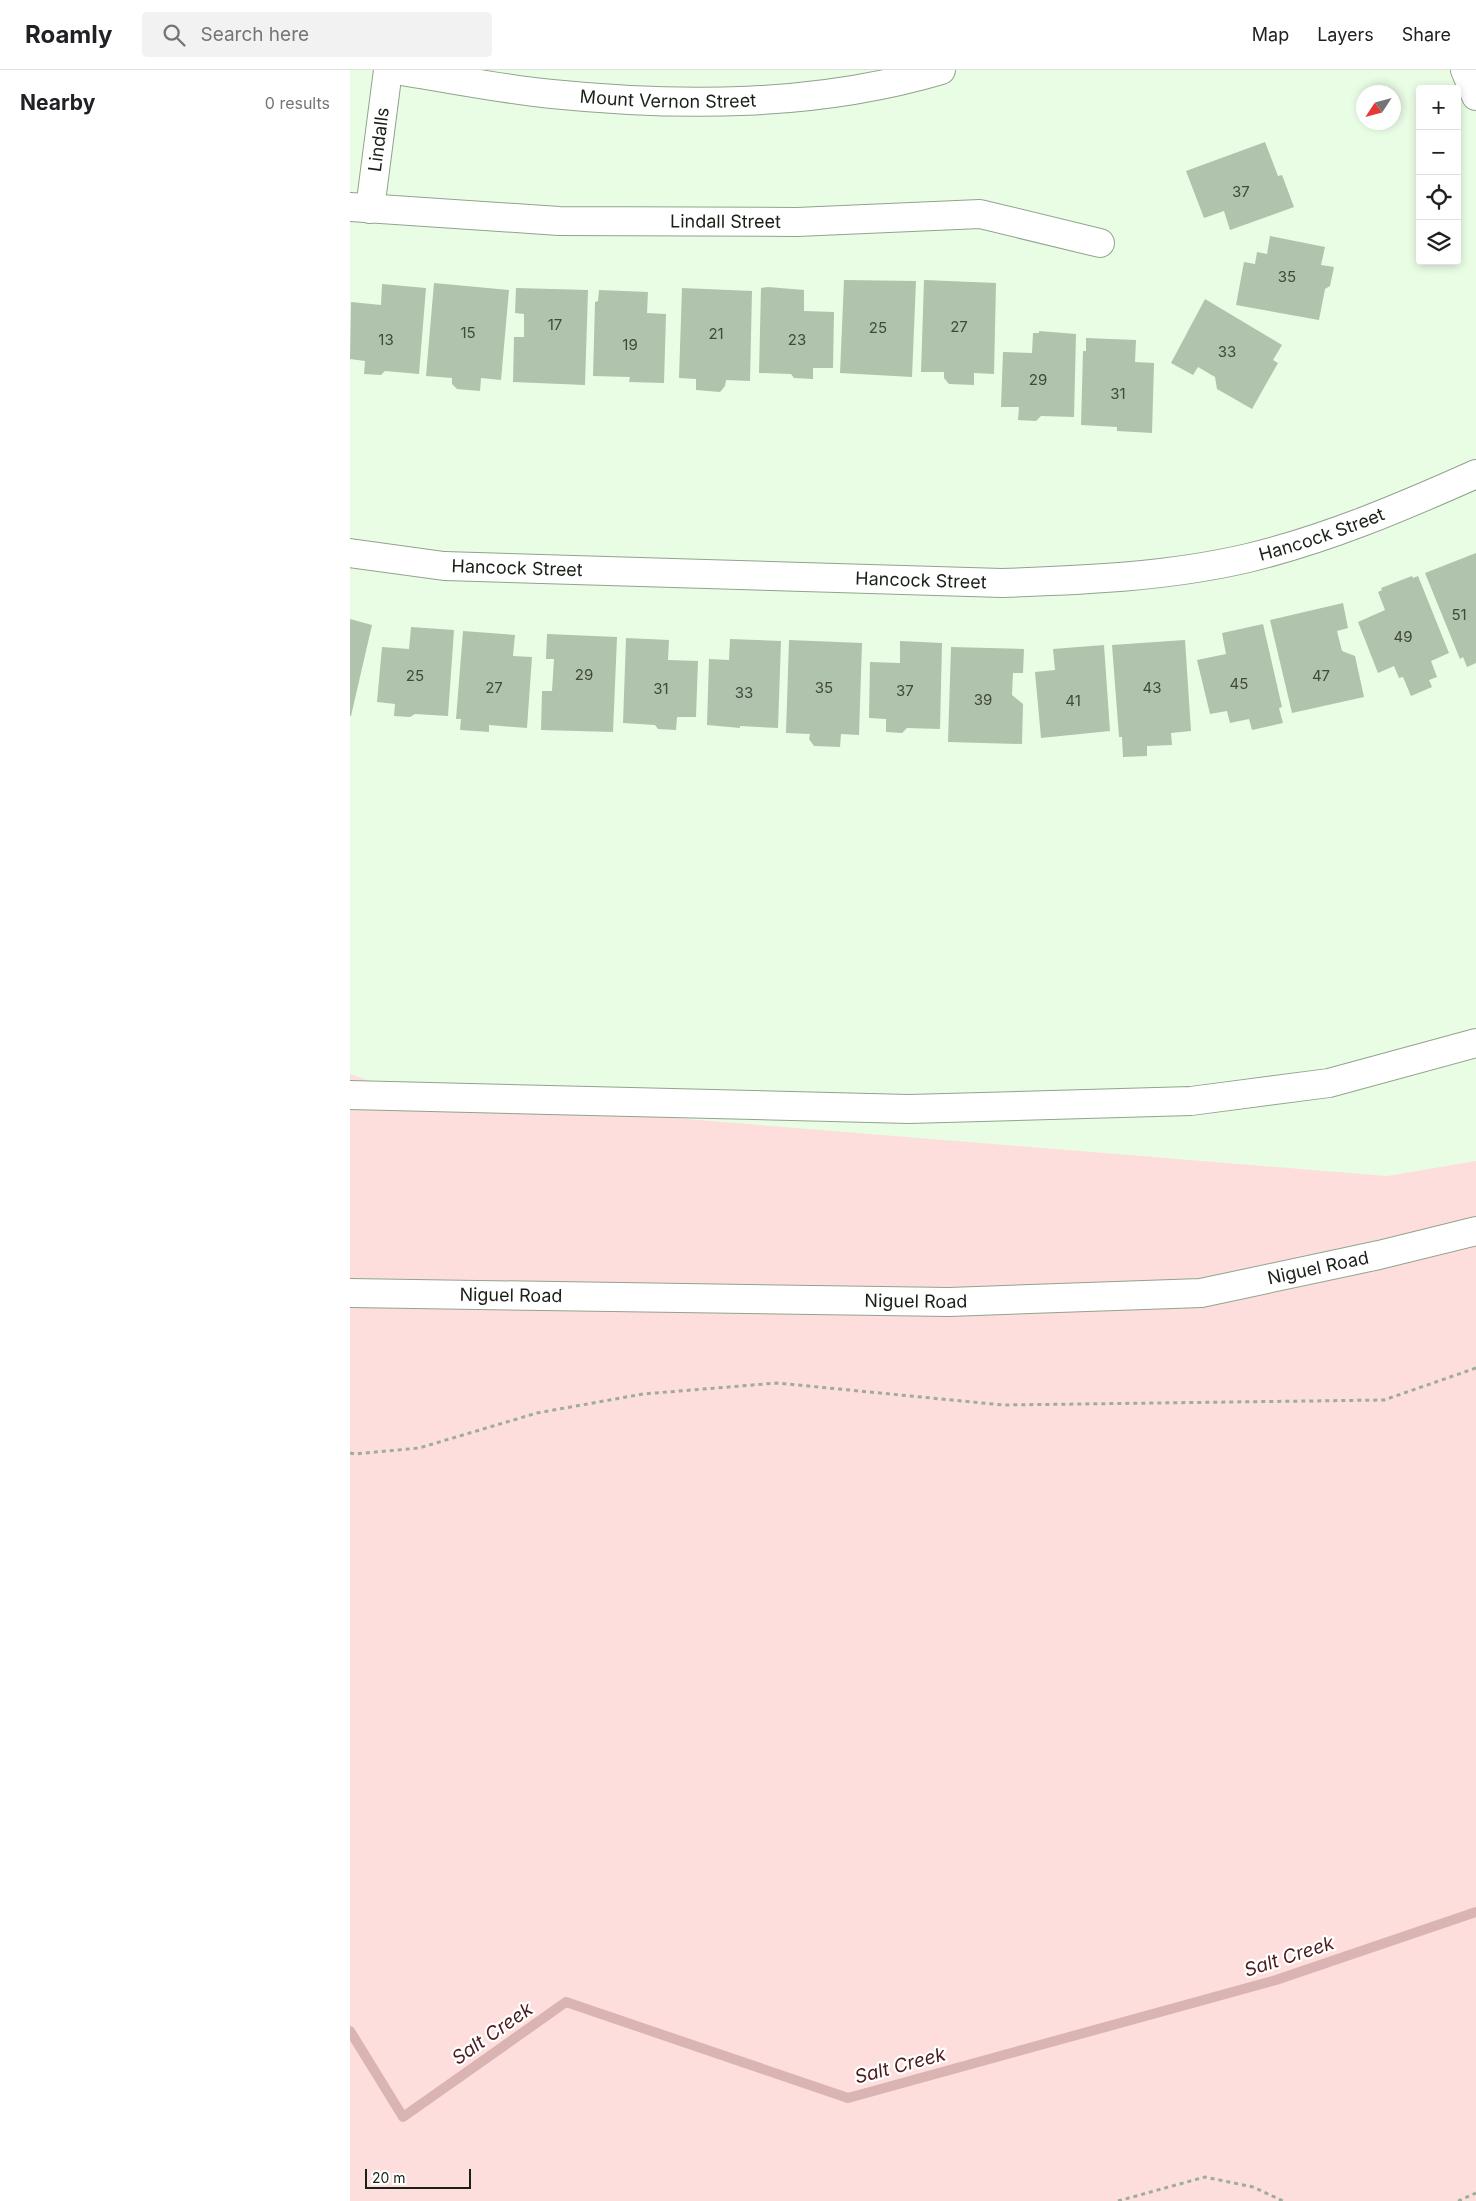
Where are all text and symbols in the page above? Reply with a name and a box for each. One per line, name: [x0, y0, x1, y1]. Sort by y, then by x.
search box: [142, 12, 492, 57]
text: Roamly: [25, 20, 112, 49]
icon: search: [160, 21, 188, 49]
text: Search here: [200, 23, 309, 46]
text: Map: [1252, 24, 1289, 45]
text: Layers: [1317, 24, 1374, 45]
text: Share: [1402, 24, 1451, 45]
north arrow: [1356, 85, 1401, 130]
map controls: [1416, 85, 1461, 265]
button: +: [1416, 85, 1461, 130]
street label: Mount Vernon Street: [579, 86, 757, 112]
text: Nearby: [20, 90, 95, 115]
text: 0 results: [265, 93, 330, 113]
street label: Lindalls: [364, 106, 393, 173]
button: −: [1416, 130, 1461, 175]
button: locate: [1416, 175, 1461, 220]
house number: 37: [1232, 182, 1250, 201]
street label: Lindall Street: [670, 210, 781, 232]
button: layers: [1416, 220, 1461, 265]
house number: 35: [1278, 267, 1296, 286]
house number: 17: [548, 315, 562, 334]
house number: 27: [950, 317, 968, 336]
house number: 25: [869, 318, 887, 337]
house number: 15: [460, 323, 476, 342]
house number: 21: [708, 324, 724, 343]
house number: 13: [378, 330, 394, 349]
house number: 23: [788, 330, 806, 349]
house number: 19: [622, 335, 638, 354]
house number: 33: [1218, 342, 1236, 361]
house number: 29: [1029, 370, 1047, 389]
house number: 31: [1110, 384, 1126, 403]
street label: Hancock Street: [1256, 503, 1387, 565]
street label: Hancock Street: [451, 555, 583, 580]
street label: Hancock Street: [855, 568, 987, 593]
house number: 51: [1451, 605, 1467, 624]
house number: 49: [1394, 627, 1413, 646]
house number: 29: [575, 665, 593, 684]
house number: 25: [406, 666, 424, 685]
house number: 47: [1312, 666, 1330, 685]
house number: 45: [1230, 674, 1248, 693]
house number: 27: [485, 678, 503, 697]
house number: 35: [815, 678, 833, 697]
house number: 43: [1143, 678, 1161, 697]
house number: 31: [653, 679, 669, 698]
house number: 37: [896, 681, 914, 700]
house number: 33: [735, 683, 753, 702]
house number: 39: [974, 690, 992, 709]
house number: 41: [1065, 691, 1081, 710]
street label: Niguel Road: [1265, 1246, 1371, 1289]
street label: Niguel Road: [459, 1284, 563, 1306]
street label: Niguel Road: [864, 1290, 968, 1312]
water label: Salt Creek: [1241, 1931, 1338, 1982]
water label: Salt Creek: [447, 1997, 538, 2070]
water label: Salt Creek: [852, 2042, 949, 2089]
scale bar: [365, 2166, 471, 2189]
text: 20 m: [372, 2169, 406, 2186]

